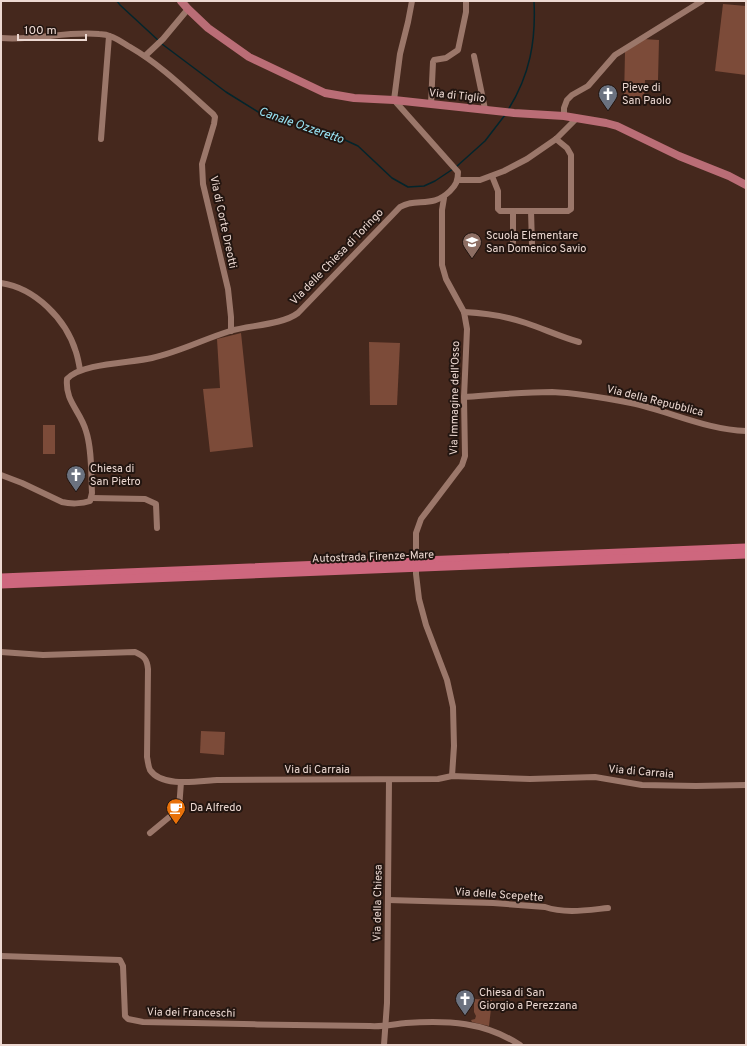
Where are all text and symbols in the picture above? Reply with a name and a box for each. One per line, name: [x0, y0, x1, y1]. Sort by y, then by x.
scale bar: [18, 16, 86, 42]
text: 100 m: [24, 23, 57, 39]
place label: Pieve di San Paolo: [622, 81, 671, 108]
church icon: Pieve di San Paolo: [597, 83, 619, 111]
street label: Via di Tiglio: [428, 86, 486, 106]
water label: Canale Ozzeretto: [256, 104, 346, 148]
street label: Via di Corte Dreotti: [206, 174, 240, 270]
street label: Via delle Chiesa di Toringo: [287, 206, 387, 308]
place label: Scuola Elementare San Domenico Savio: [486, 229, 587, 256]
school or university icon: Scuola Elementare San Domenico Savio: [461, 231, 483, 259]
street label: Via Immagine dell'Osso: [447, 341, 463, 455]
street label: Via della Repubblica: [605, 382, 705, 420]
place label: Chiesa di San Pietro: [90, 462, 141, 489]
church icon: Chiesa di San Pietro: [65, 464, 87, 492]
street label: Autostrada Firenze-Mare: [312, 548, 434, 566]
street label: Via di Carraia: [608, 762, 674, 782]
street label: Via di Carraia: [284, 763, 350, 777]
cafe icon: Da Alfredo: [165, 797, 187, 825]
place label: Da Alfredo: [190, 801, 242, 815]
street label: Via della Chiesa: [370, 864, 386, 942]
street label: Via delle Scepette: [454, 885, 544, 905]
place label: Chiesa di San Giorgio a Perezzana: [479, 986, 578, 1013]
church icon: Chiesa di San Giorgio a Perezzana: [454, 988, 476, 1016]
street label: Via dei Franceschi: [147, 1005, 235, 1021]

